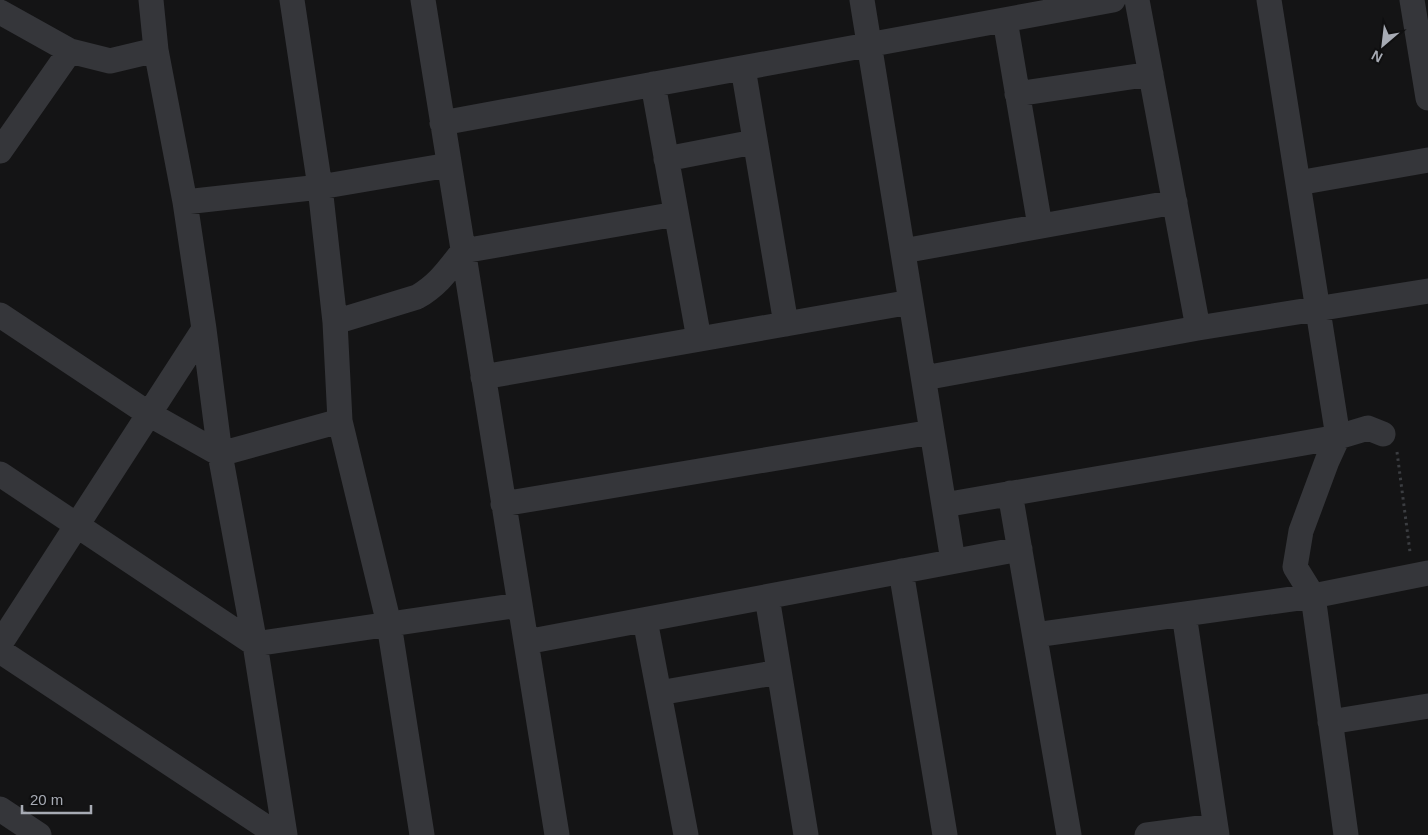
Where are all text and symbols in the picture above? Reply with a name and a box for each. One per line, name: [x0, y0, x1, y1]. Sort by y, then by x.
north arrow: [1358, 20, 1408, 70]
text: N: [1369, 47, 1385, 66]
scale bar: [22, 782, 91, 814]
text: 20 m: [30, 791, 63, 808]

